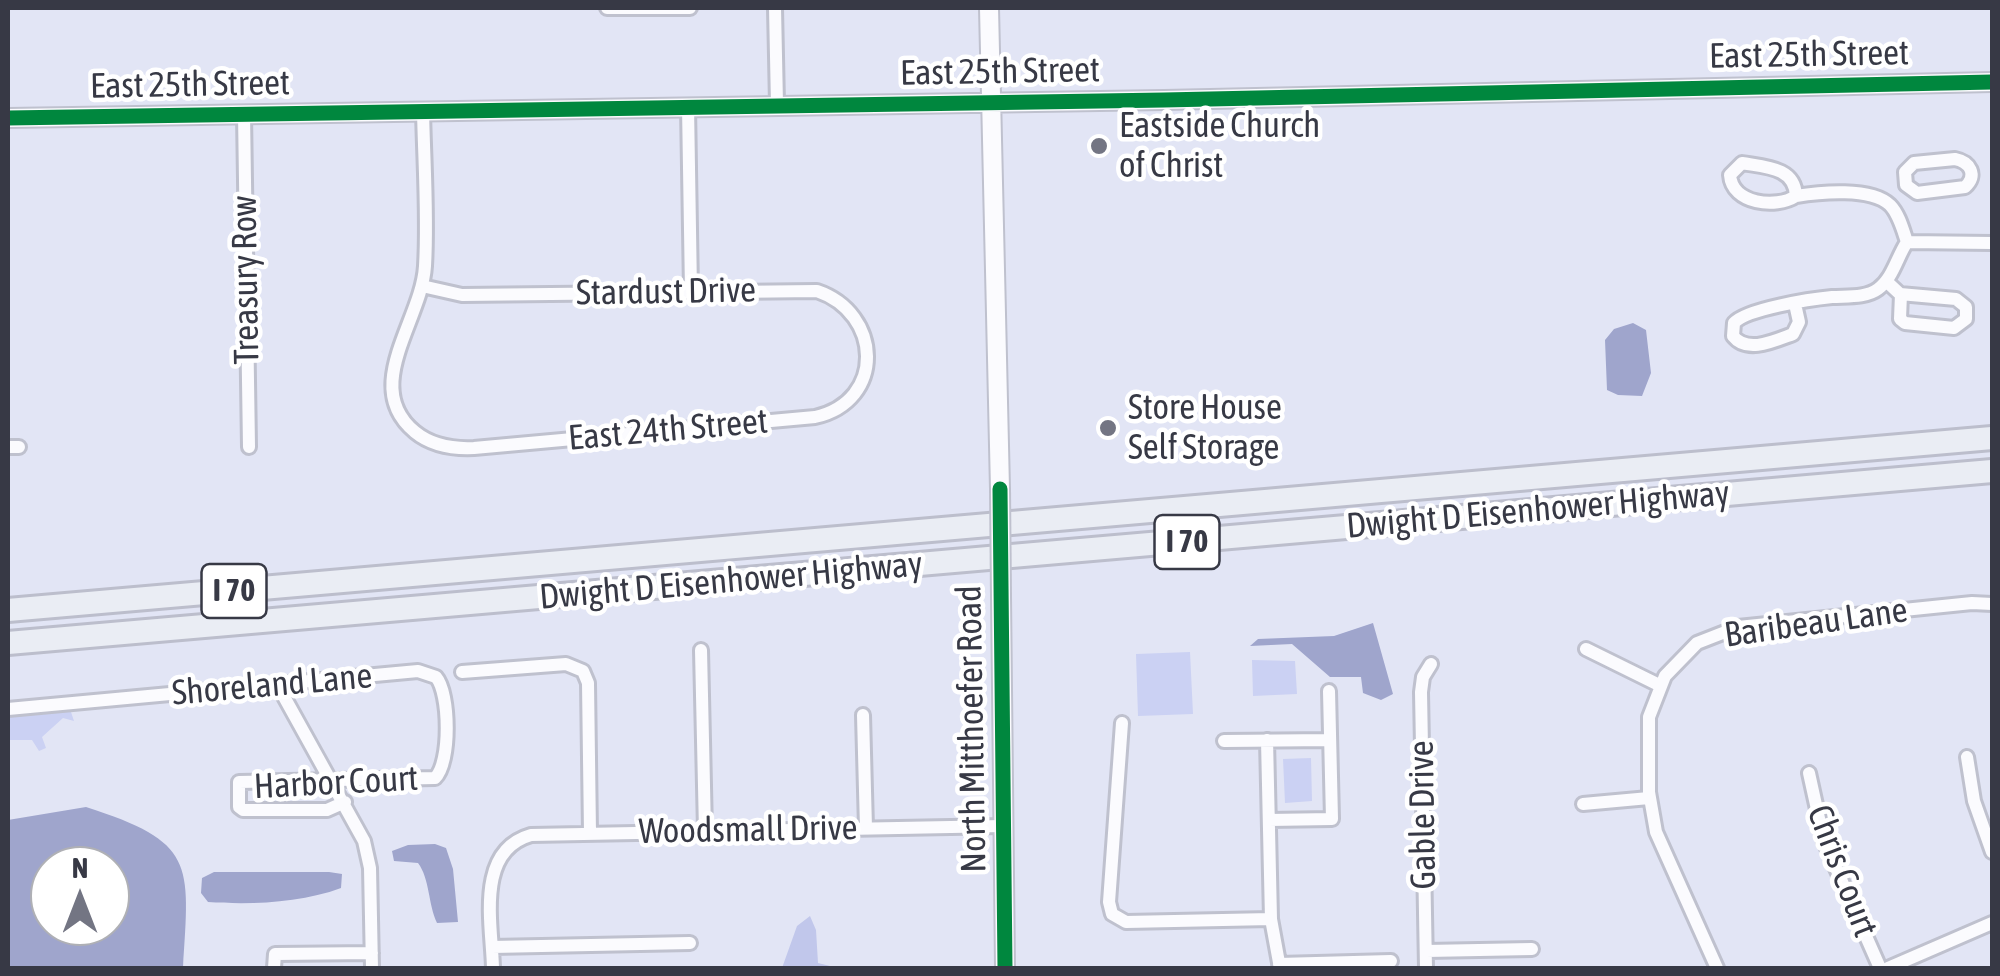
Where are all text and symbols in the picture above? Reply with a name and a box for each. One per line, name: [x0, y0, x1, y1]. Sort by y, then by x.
street label: East 25th Street: [1709, 32, 1909, 78]
street label: East 25th Street: [900, 49, 1100, 95]
street label: East 25th Street: [90, 62, 290, 108]
place label: Eastside Church of Christ: [1119, 105, 1320, 187]
marker: Eastside Church of Christ: [1088, 135, 1110, 157]
street label: Treasury Row: [224, 195, 268, 365]
street label: Stardust Drive: [576, 269, 756, 315]
place label: Store House Self Storage: [1128, 387, 1282, 469]
street label: East 24th Street: [567, 400, 769, 460]
marker: Store House Self Storage: [1097, 417, 1119, 439]
street label: Dwight D Eisenhower Highway: [1345, 472, 1731, 548]
road number: I 70: [1154, 515, 1220, 569]
street label: Dwight D Eisenhower Highway: [538, 543, 924, 619]
road number: I 70: [202, 564, 266, 618]
street label: North Mitthoefer Road: [948, 585, 996, 873]
street label: Baribeau Lane: [1722, 589, 1910, 657]
street label: Shoreland Lane: [170, 655, 374, 715]
street label: Gable Drive: [1401, 740, 1445, 890]
street label: Harbor Court: [253, 758, 419, 808]
street label: Chris Court: [1798, 799, 1886, 943]
street label: Woodsmall Drive: [638, 807, 858, 853]
north arrow: [30, 846, 130, 946]
text: N: [72, 852, 88, 884]

